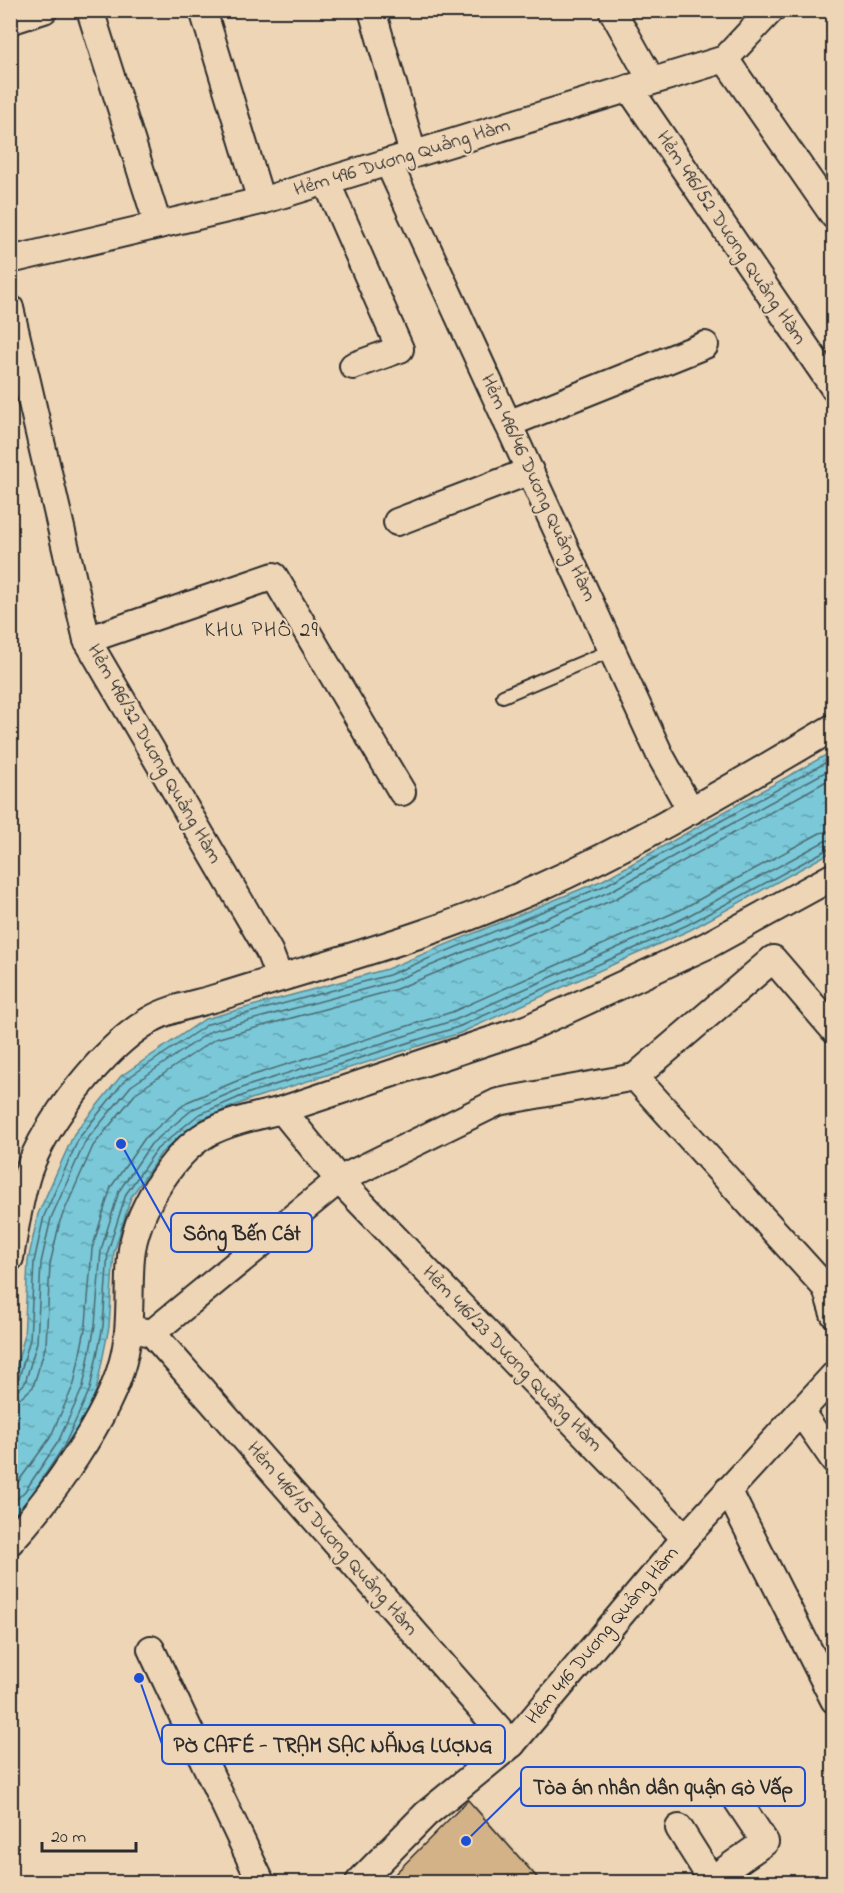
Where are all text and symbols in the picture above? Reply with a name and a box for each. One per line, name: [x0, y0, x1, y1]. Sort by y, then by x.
street label: Hẻm 496 Dương Quảng Hàm: [290, 111, 514, 206]
street label: Hẻm 496/52 Dương Quảng Hàm: [648, 125, 814, 351]
street label: Hẻm 496/46 Dương Quảng Hàm: [472, 369, 604, 607]
district label: KHU PHỐ 29: [205, 616, 319, 646]
street label: Hẻm 496/32 Dương Quảng Hàm: [78, 639, 229, 870]
callout: Sông Bến Cát: [171, 1213, 312, 1252]
text: Sông Bến Cát: [183, 1220, 302, 1252]
street label: Hẻm 416/23 Dương Quảng Hàm: [414, 1259, 609, 1460]
street label: Hẻm 416/15 Dương Quảng Hàm: [239, 1435, 425, 1643]
street label: Hẻm 416 Dương Quảng Hàm: [519, 1540, 687, 1732]
callout: PỜ CAFÉ - TRẠM SẠC NĂNG LƯỢNG: [162, 1725, 505, 1764]
text: PỜ CAFÉ - TRẠM SẠC NĂNG LƯỢNG: [174, 1731, 492, 1762]
callout: Tòa án nhân dân quận Gò Vấp: [521, 1767, 805, 1806]
text: Tòa án nhân dân quận Gò Vấp: [533, 1774, 793, 1804]
scale bar: [42, 1815, 136, 1853]
text: 20 m: [51, 1825, 86, 1851]

